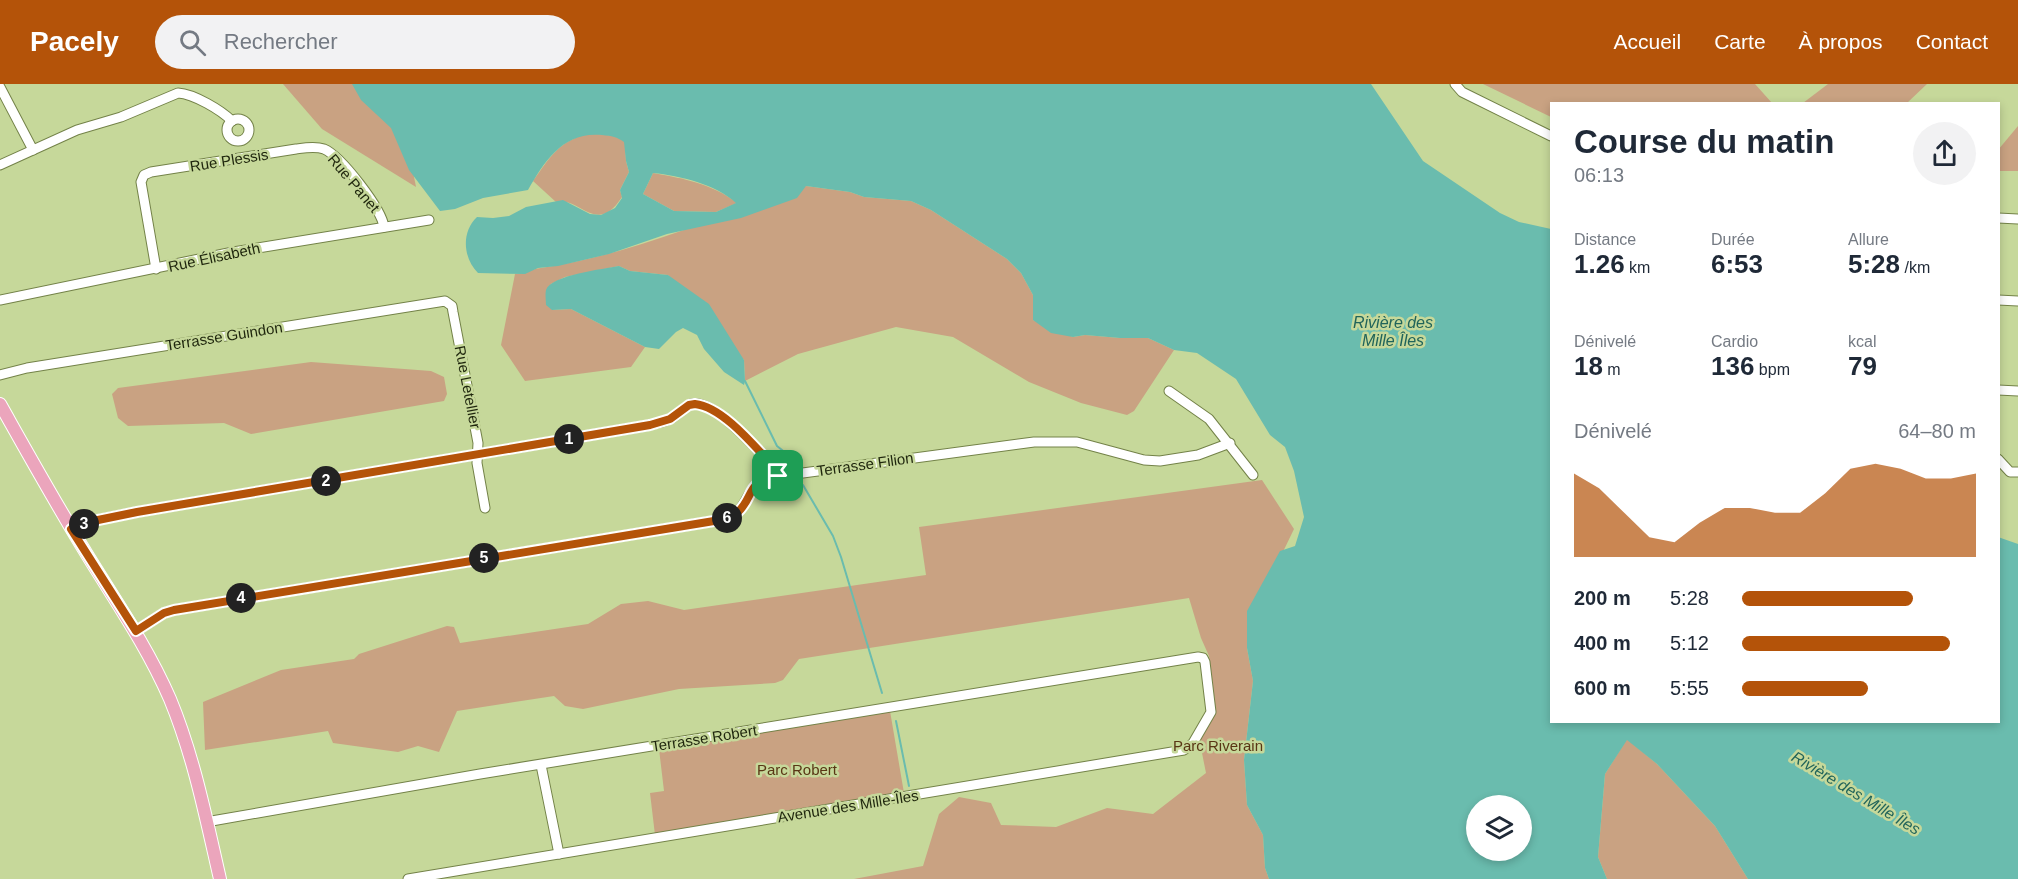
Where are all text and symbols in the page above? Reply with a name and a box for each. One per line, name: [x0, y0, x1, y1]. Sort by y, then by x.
search box: [155, 15, 575, 69]
text: Pacely: [30, 26, 119, 57]
icon: search: [176, 26, 209, 59]
text: Rechercher: [224, 29, 337, 54]
text: Accueil: [1614, 30, 1681, 53]
text: Carte: [1714, 30, 1766, 53]
text: À propos: [1799, 30, 1883, 53]
text: Contact: [1916, 30, 1988, 53]
button: share: [1913, 122, 1976, 185]
text: Course du matin: [1574, 123, 1834, 160]
street label: Rue Plessis: [189, 145, 269, 175]
street label: Rue Panet: [325, 150, 384, 216]
text: 06:13: [1574, 164, 1624, 186]
text: Distance: [1574, 231, 1636, 248]
text: Durée: [1711, 231, 1755, 248]
text: Allure: [1848, 231, 1889, 248]
street label: Rue Élisabeth: [167, 239, 261, 275]
text: 1.26: [1574, 249, 1625, 279]
text: 6:53: [1711, 249, 1763, 279]
text: 5:28: [1848, 249, 1900, 279]
text: km: [1625, 259, 1650, 276]
text: /km: [1900, 259, 1930, 276]
water label: Rivière des Mille Îles: [1353, 314, 1433, 349]
street label: Terrasse Guindon: [164, 318, 284, 354]
text: Dénivelé: [1574, 333, 1636, 350]
text: Cardio: [1711, 333, 1758, 350]
text: kcal: [1848, 333, 1876, 350]
street label: Rue Letellier: [452, 344, 484, 430]
text: 18: [1574, 351, 1603, 381]
text: 136: [1711, 351, 1754, 381]
text: 79: [1848, 351, 1877, 381]
text: m: [1603, 361, 1621, 378]
text: bpm: [1754, 361, 1790, 378]
text: Dénivelé: [1574, 420, 1652, 442]
text: 64–80 m: [1898, 420, 1976, 442]
pin: 1: [554, 424, 584, 454]
text: 1: [565, 430, 573, 447]
street label: Terrasse Filion: [816, 449, 914, 479]
pin: [752, 450, 803, 501]
icon: arrive: [761, 459, 794, 492]
pin: 2: [311, 466, 341, 496]
text: 2: [322, 472, 330, 489]
pin: 6: [712, 503, 742, 533]
pin: 3: [69, 509, 99, 539]
text: 6: [723, 509, 731, 526]
text: 3: [80, 515, 88, 532]
pin: 5: [469, 543, 499, 573]
text: 5: [480, 549, 488, 566]
pin: 4: [226, 583, 256, 613]
text: 200 m: [1574, 587, 1631, 609]
text: 5:28: [1670, 587, 1709, 609]
text: 4: [237, 589, 245, 606]
text: 400 m: [1574, 632, 1631, 654]
text: 5:12: [1670, 632, 1709, 654]
text: 600 m: [1574, 677, 1631, 699]
text: 5:55: [1670, 677, 1709, 699]
street label: Terrasse Robert: [650, 721, 759, 755]
park label: Parc Riverain: [1173, 737, 1263, 754]
water label: Rivière des Mille Îles: [1789, 747, 1924, 838]
park label: Parc Robert: [757, 761, 838, 778]
street label: Avenue des Mille-Îles: [776, 786, 920, 826]
map controls: [1466, 795, 1532, 861]
button: layers: [1466, 795, 1532, 861]

